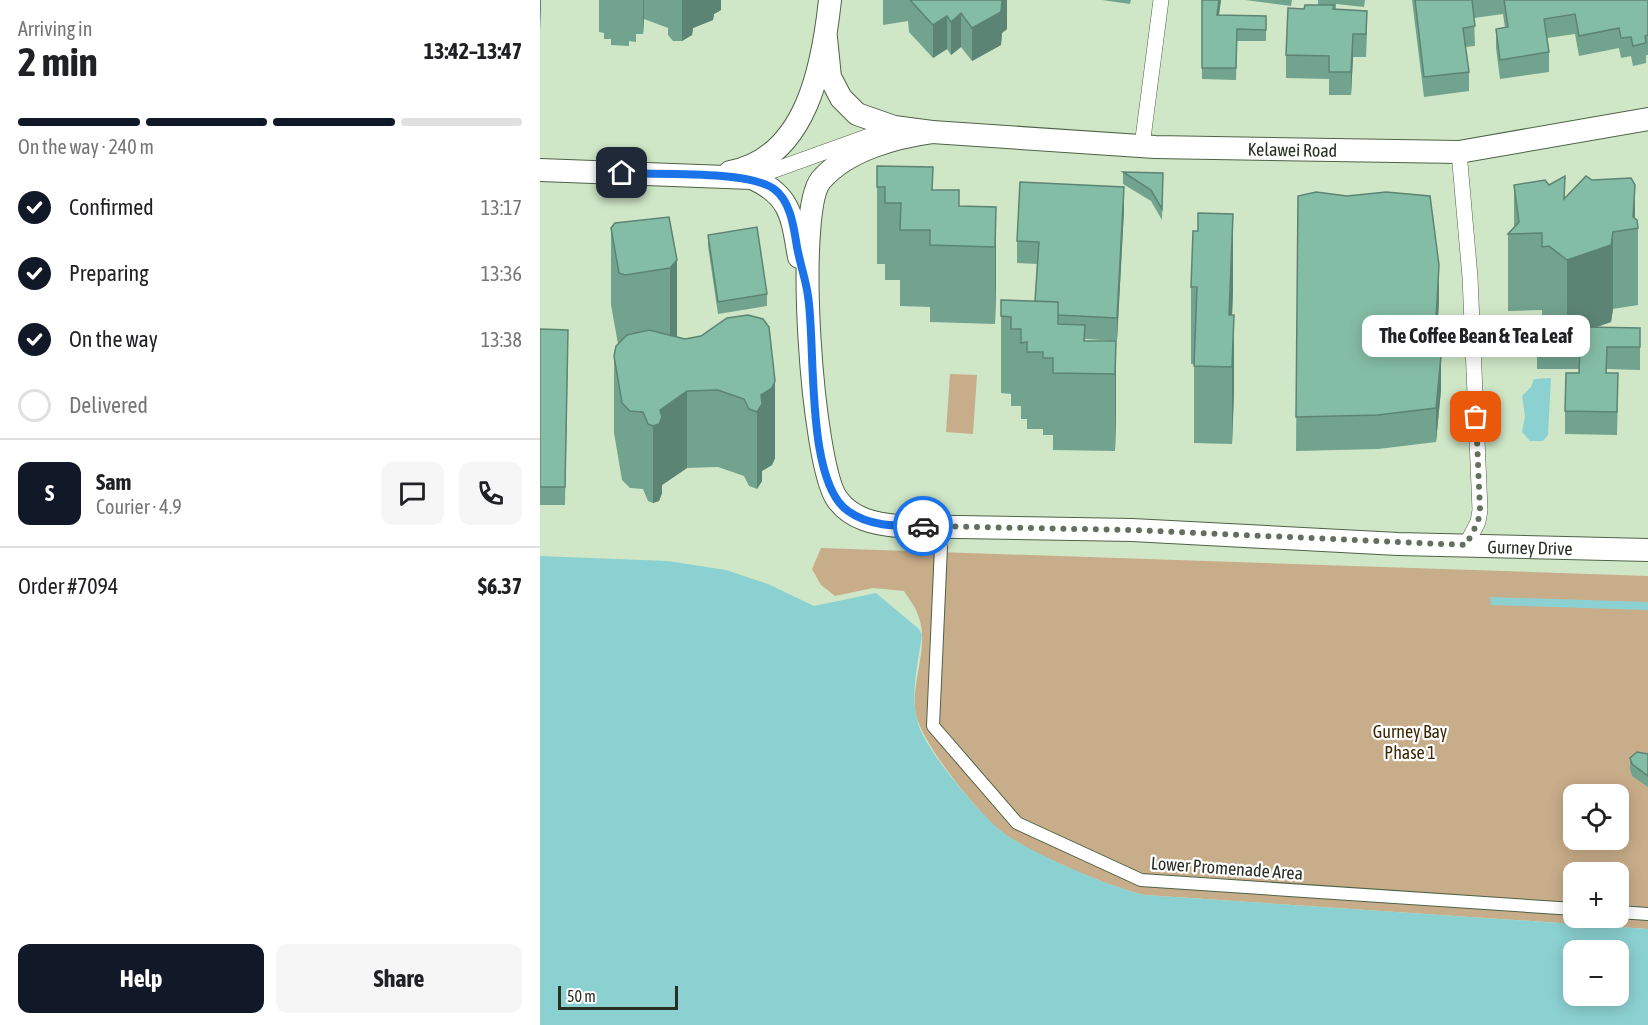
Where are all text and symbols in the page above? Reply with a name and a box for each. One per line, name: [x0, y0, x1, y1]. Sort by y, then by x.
text: Arriving in: [18, 17, 92, 40]
text: 13:42–13:47: [424, 38, 522, 64]
text: 2 min: [18, 40, 98, 84]
text: On the way · 240 m: [18, 135, 154, 158]
street label: Kelawei Road: [1247, 138, 1337, 160]
pin: [596, 147, 647, 198]
icon: home: [605, 156, 638, 189]
icon: check: [18, 191, 51, 224]
text: Confirmed: [69, 194, 154, 220]
text: 13:17: [481, 196, 522, 219]
icon: check: [18, 257, 51, 290]
text: Preparing: [69, 260, 149, 286]
text: 13:36: [481, 262, 522, 285]
callout: The Coffee Bean & Tea Leaf: [1362, 315, 1590, 357]
icon: check: [18, 323, 51, 356]
text: The Coffee Bean & Tea Leaf: [1379, 324, 1573, 347]
text: On the way: [69, 326, 158, 352]
text: 13:38: [481, 328, 522, 351]
pin: [1450, 391, 1501, 442]
text: Delivered: [69, 392, 148, 418]
icon: bag: [1459, 400, 1492, 433]
button: chat: [381, 462, 444, 525]
button: phone: [459, 462, 522, 525]
text: Sam: [96, 469, 131, 495]
text: S: [45, 480, 54, 506]
text: Courier · 4.9: [96, 495, 182, 518]
courier: [893, 496, 953, 556]
icon: car: [907, 510, 940, 543]
street label: Gurney Drive: [1487, 536, 1573, 559]
text: Order #7094: [18, 573, 118, 599]
text: $6.37: [478, 573, 522, 599]
park label: Gurney Bay Phase 1: [1373, 721, 1447, 763]
map controls: [1563, 784, 1629, 1006]
button: locate: [1563, 784, 1629, 850]
street label: Lower Promenade Area: [1150, 852, 1304, 884]
button: +: [1563, 862, 1629, 928]
button: −: [1563, 940, 1629, 1006]
button: Help: [18, 944, 264, 1013]
button: Share: [276, 944, 522, 1013]
scale bar: [558, 983, 678, 1010]
text: 50 m: [567, 987, 596, 1005]

